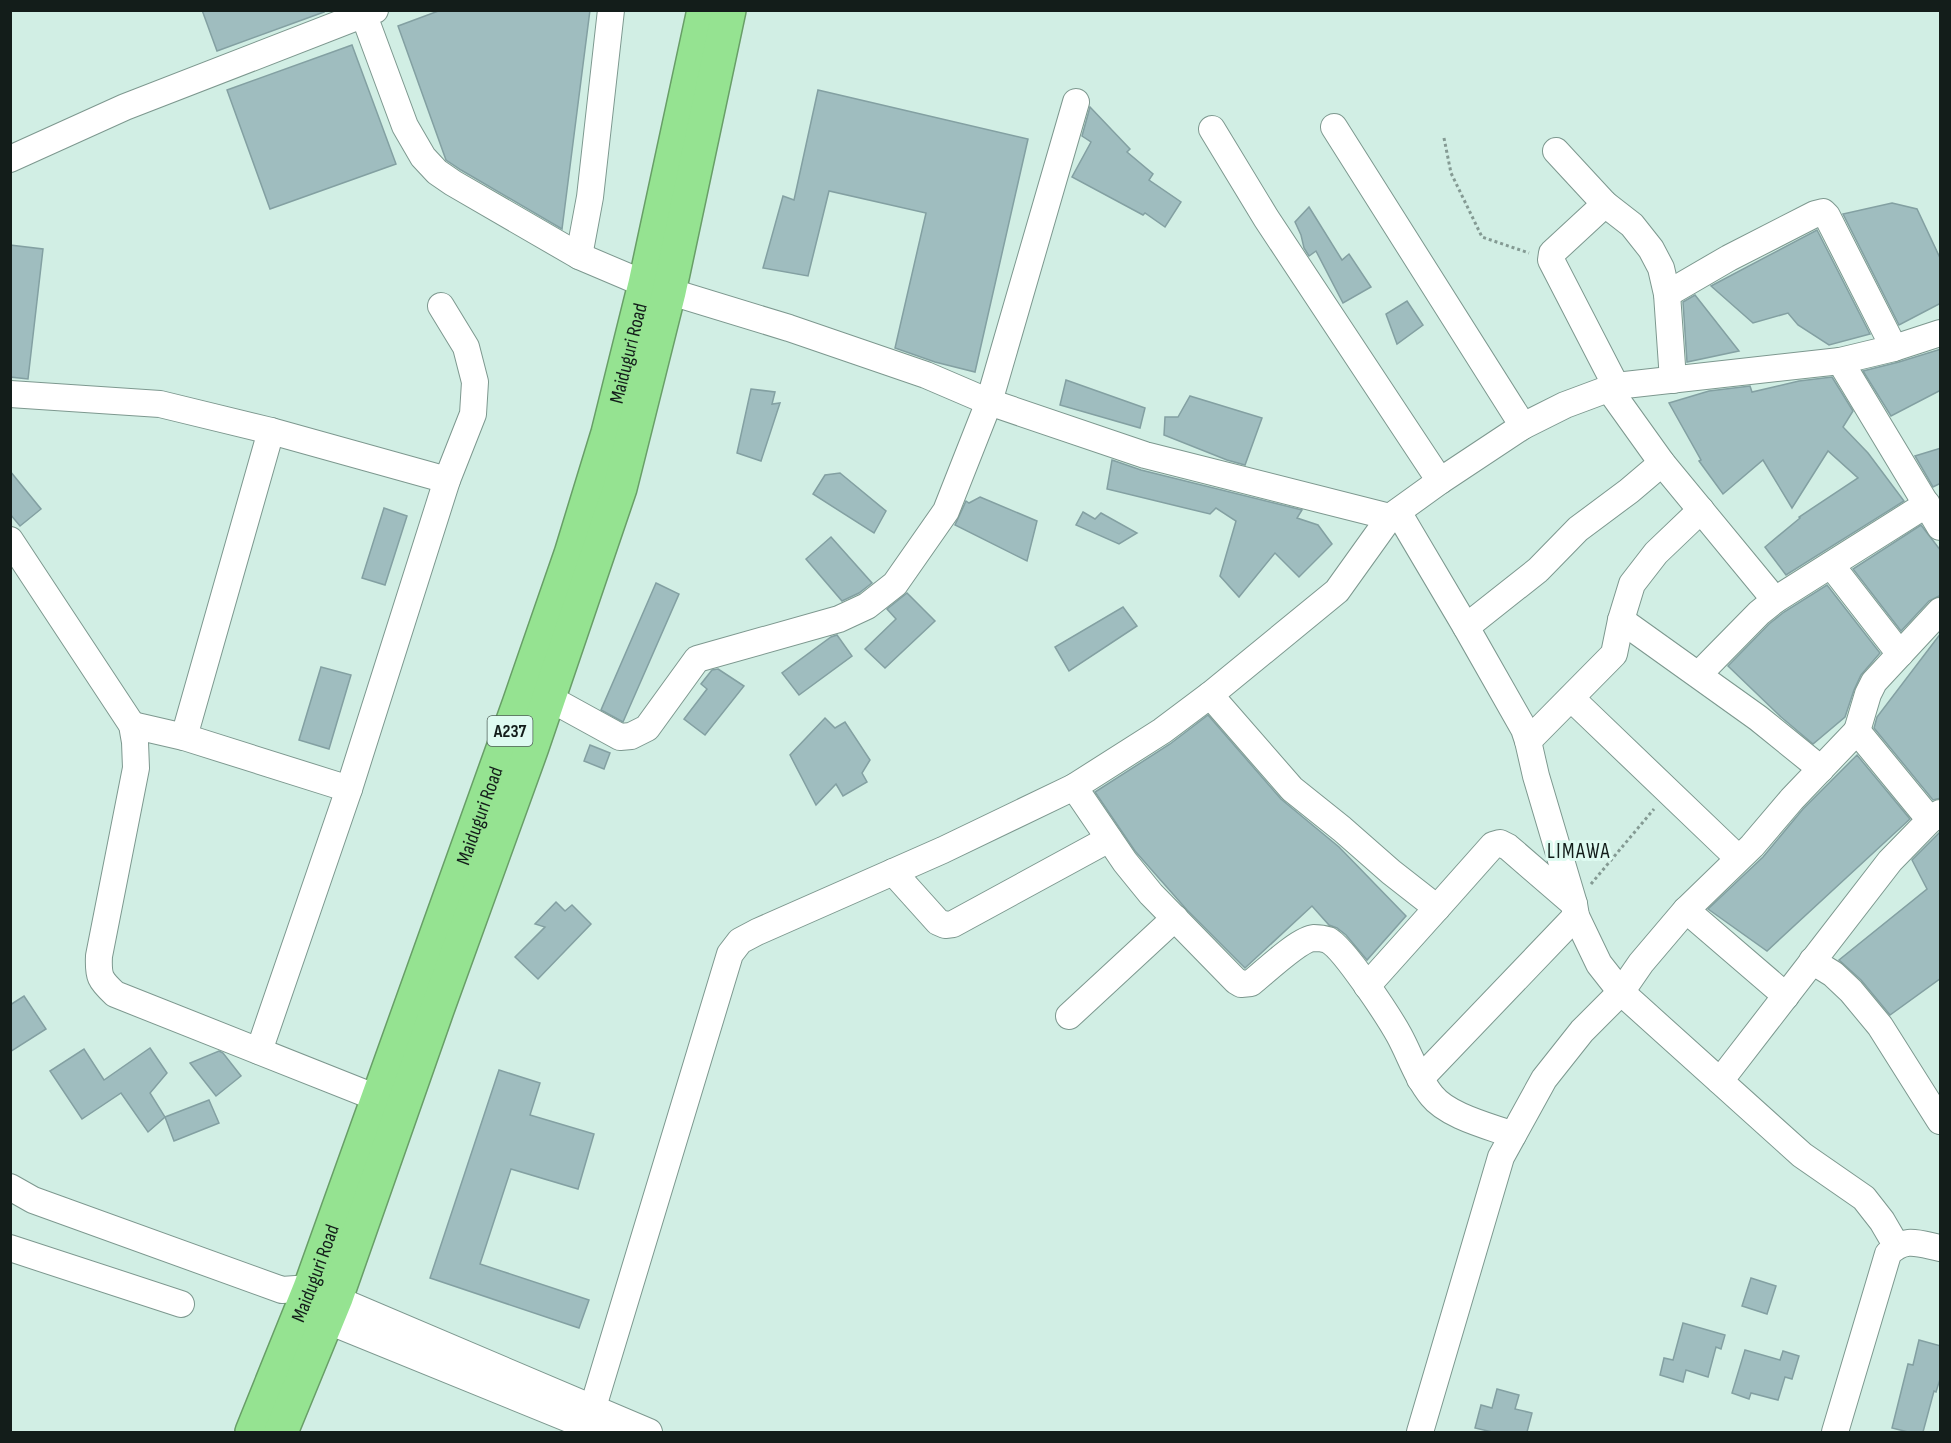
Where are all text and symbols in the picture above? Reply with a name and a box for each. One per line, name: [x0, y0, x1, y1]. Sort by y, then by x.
street label: Maiduguri Road: [605, 301, 653, 406]
road number: A237: [488, 716, 532, 746]
street label: Maiduguri Road: [451, 764, 509, 868]
district label: LIMAWA: [1547, 839, 1611, 864]
street label: Maiduguri Road: [287, 1221, 345, 1326]

